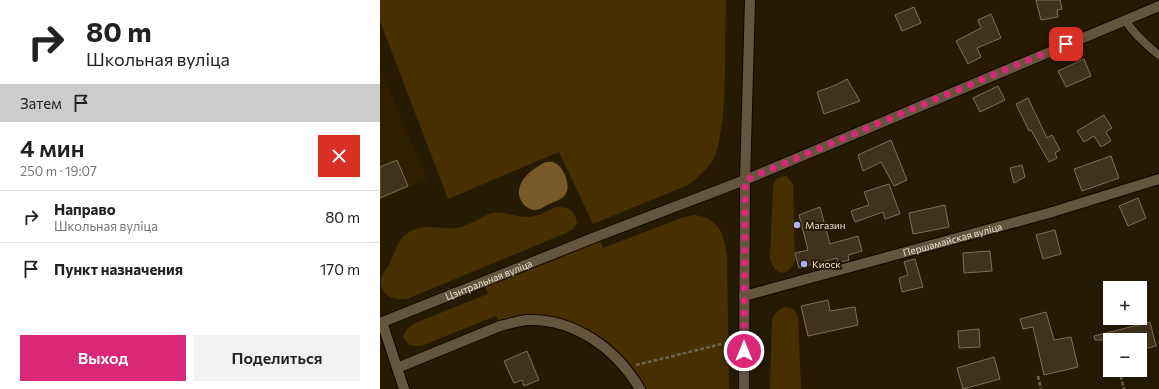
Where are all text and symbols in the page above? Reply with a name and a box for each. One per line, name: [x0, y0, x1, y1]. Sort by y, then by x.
text: 80 m: [86, 14, 152, 48]
icon: right: [20, 16, 72, 68]
pin: [1049, 27, 1083, 61]
icon: arrive: [1055, 33, 1077, 55]
text: Школьная вуліца: [86, 48, 230, 70]
icon: arrive: [70, 92, 92, 114]
text: Затем: [20, 94, 62, 112]
text: 4 мин: [20, 133, 85, 162]
button: close: [318, 135, 360, 177]
text: 250 m · 19:07: [20, 163, 97, 179]
text: Направо: [54, 200, 116, 218]
icon: right: [20, 206, 42, 228]
text: 80 m: [325, 208, 360, 226]
text: Школьная вуліца: [54, 218, 158, 234]
place label: Магазин: [805, 219, 846, 231]
marker: Магазин: [792, 220, 802, 230]
street label: Першамайская вуліца: [901, 220, 1003, 259]
street label: Цэнтральная вуліца: [443, 257, 534, 302]
icon: arrive: [20, 258, 42, 280]
place label: Киоск: [812, 258, 841, 270]
marker: Киоск: [799, 259, 809, 269]
text: Пункт назначения: [54, 260, 183, 278]
text: 170 m: [320, 260, 360, 278]
map controls: [1103, 281, 1147, 377]
button: +: [1103, 281, 1147, 325]
position arrow: [723, 330, 765, 372]
button: −: [1103, 333, 1147, 377]
button: Выход: [20, 335, 186, 381]
button: Поделиться: [194, 335, 360, 381]

